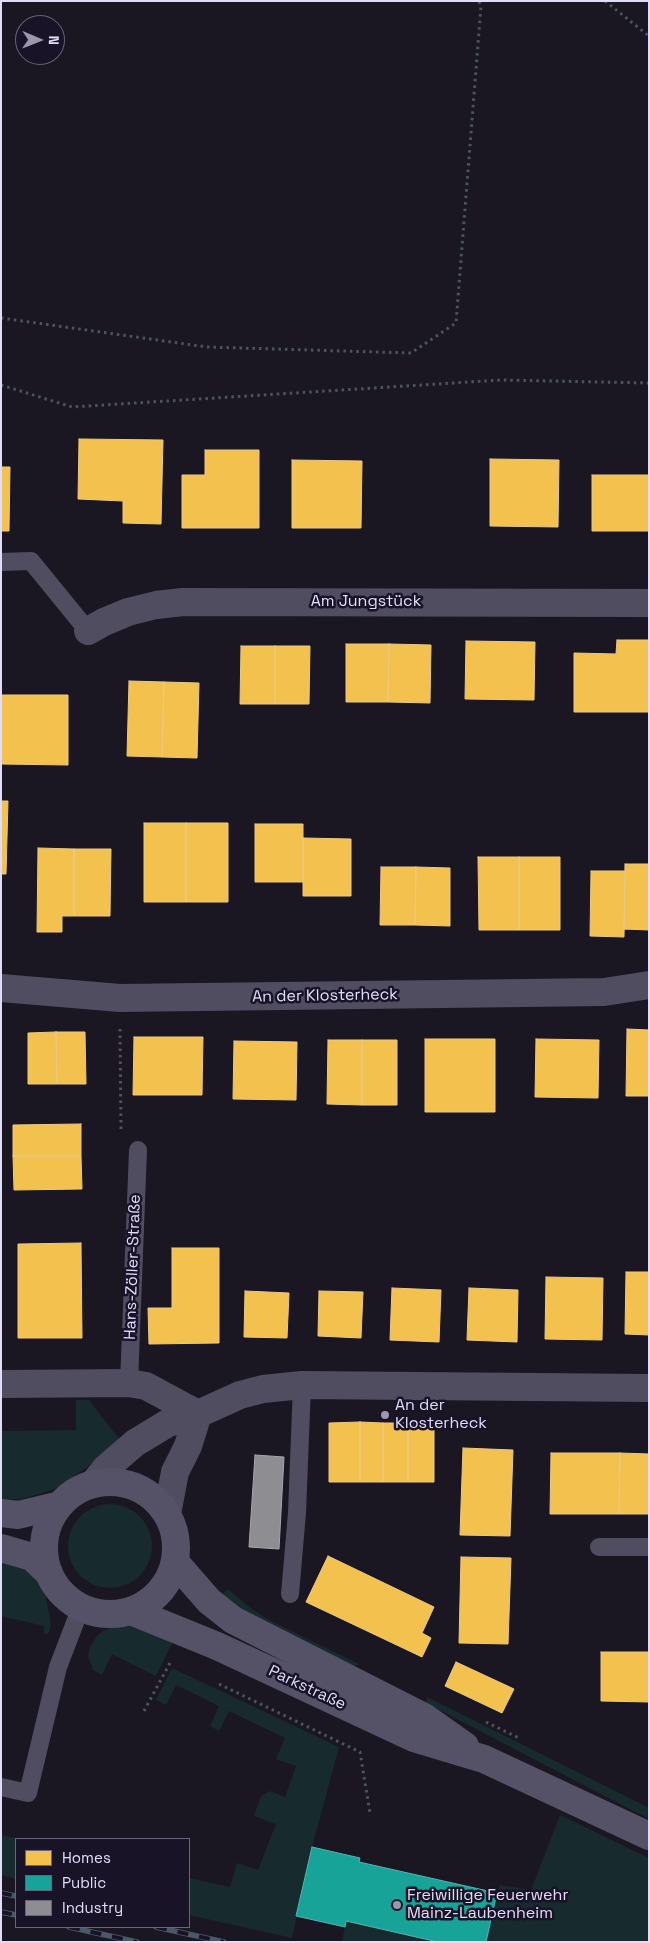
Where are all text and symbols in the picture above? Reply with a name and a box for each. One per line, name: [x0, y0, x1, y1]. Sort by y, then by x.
north arrow: [15, 15, 65, 65]
text: N: [45, 35, 63, 45]
street label: Am Jungstück: [311, 592, 421, 612]
street label: An der Klosterheck: [252, 985, 398, 1007]
street label: Hans-Zöller-Straße: [121, 1194, 145, 1340]
place label: An der Klosterheck: [395, 1396, 487, 1434]
marker: An der Klosterheck: [379, 1409, 391, 1421]
street label: Parkstraße: [265, 1662, 349, 1714]
legend: [15, 1838, 190, 1928]
text: Homes: [62, 1848, 111, 1867]
text: Public: [62, 1873, 106, 1892]
place label: Freiwillige Feuerwehr Mainz-Laubenheim: [407, 1886, 568, 1924]
text: Industry: [62, 1898, 123, 1917]
marker: Freiwillige Feuerwehr Mainz-Laubenheim: [391, 1899, 403, 1911]

